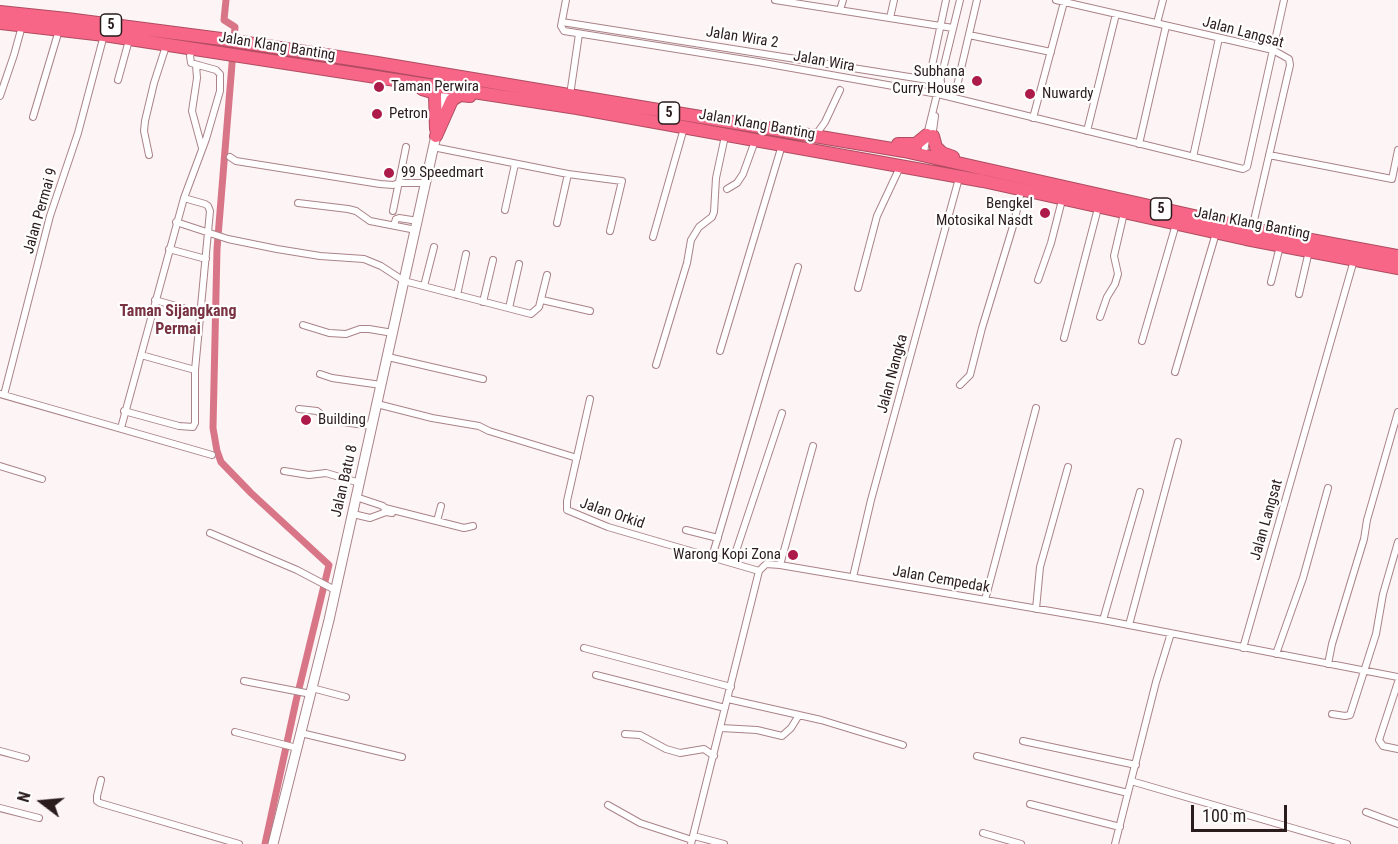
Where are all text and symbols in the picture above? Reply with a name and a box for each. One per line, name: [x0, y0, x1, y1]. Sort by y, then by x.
road number: 5: [100, 14, 122, 36]
street label: Jalan Langsat: [1200, 14, 1286, 52]
street label: Jalan Wira 2: [705, 23, 779, 53]
street label: Jalan Klang Banting: [217, 29, 337, 65]
street label: Jalan Wira: [792, 48, 856, 76]
place label: Subhana Curry House: [892, 63, 965, 98]
marker: Subhana Curry House: [970, 74, 984, 88]
place label: Taman Perwira: [391, 78, 479, 96]
marker: Taman Perwira: [372, 80, 386, 94]
place label: Nuwardy: [1042, 85, 1094, 103]
marker: Nuwardy: [1023, 87, 1037, 101]
road number: 5: [658, 102, 680, 124]
place label: Petron: [389, 105, 428, 123]
street label: Jalan Klang Banting: [697, 106, 817, 144]
marker: Petron: [370, 107, 384, 121]
place label: 99 Speedmart: [401, 164, 484, 182]
street label: Jalan Permai 9: [20, 166, 62, 256]
marker: 99 Speedmart: [382, 166, 396, 180]
place label: Bengkel Motosikal Nasdt: [936, 195, 1033, 230]
road number: 5: [1150, 198, 1172, 220]
street label: Jalan Klang Banting: [1192, 204, 1312, 244]
marker: Bengkel Motosikal Nasdt: [1038, 206, 1052, 220]
district label: Taman Sijangkang Permai: [119, 302, 237, 340]
street label: Jalan Nangka: [874, 333, 912, 415]
place label: Building: [318, 411, 366, 429]
marker: Building: [299, 413, 313, 427]
street label: Jalan Batu 8: [328, 443, 362, 519]
street label: Jalan Langsat: [1247, 478, 1287, 562]
street label: Jalan Orkid: [577, 495, 647, 533]
place label: Warong Kopi Zona: [673, 546, 781, 564]
marker: Warong Kopi Zona: [786, 548, 800, 562]
street label: Jalan Cempedak: [891, 563, 991, 597]
north arrow: [12, 772, 72, 832]
text: N: [14, 790, 35, 804]
scale bar: [1194, 793, 1290, 831]
text: 100 m: [1202, 805, 1246, 826]

